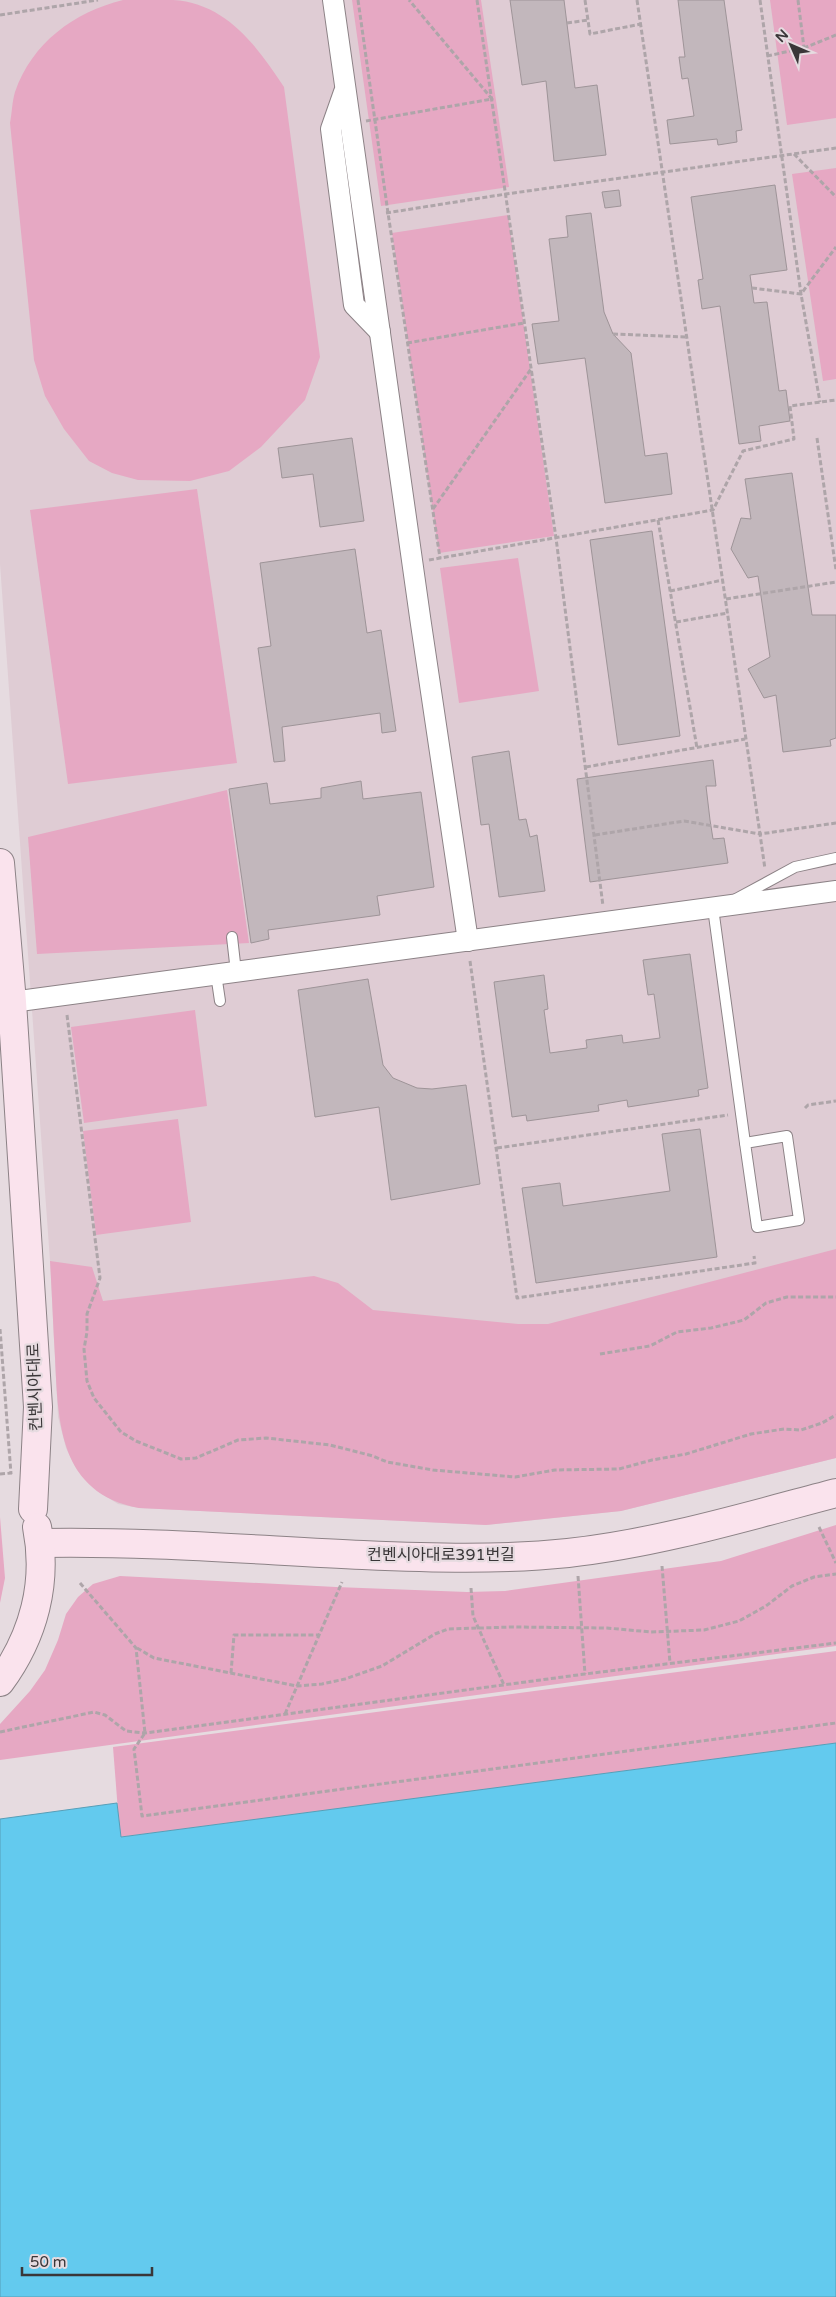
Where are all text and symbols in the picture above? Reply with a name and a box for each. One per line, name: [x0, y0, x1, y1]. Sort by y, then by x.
north arrow: [766, 20, 816, 70]
text: N: [772, 26, 792, 46]
street label: 컨벤시아대로: [23, 1342, 47, 1431]
street label: 컨벤시아대로391번길: [367, 1545, 515, 1565]
scale bar: [22, 2244, 152, 2276]
text: 50 m: [30, 2253, 67, 2271]

